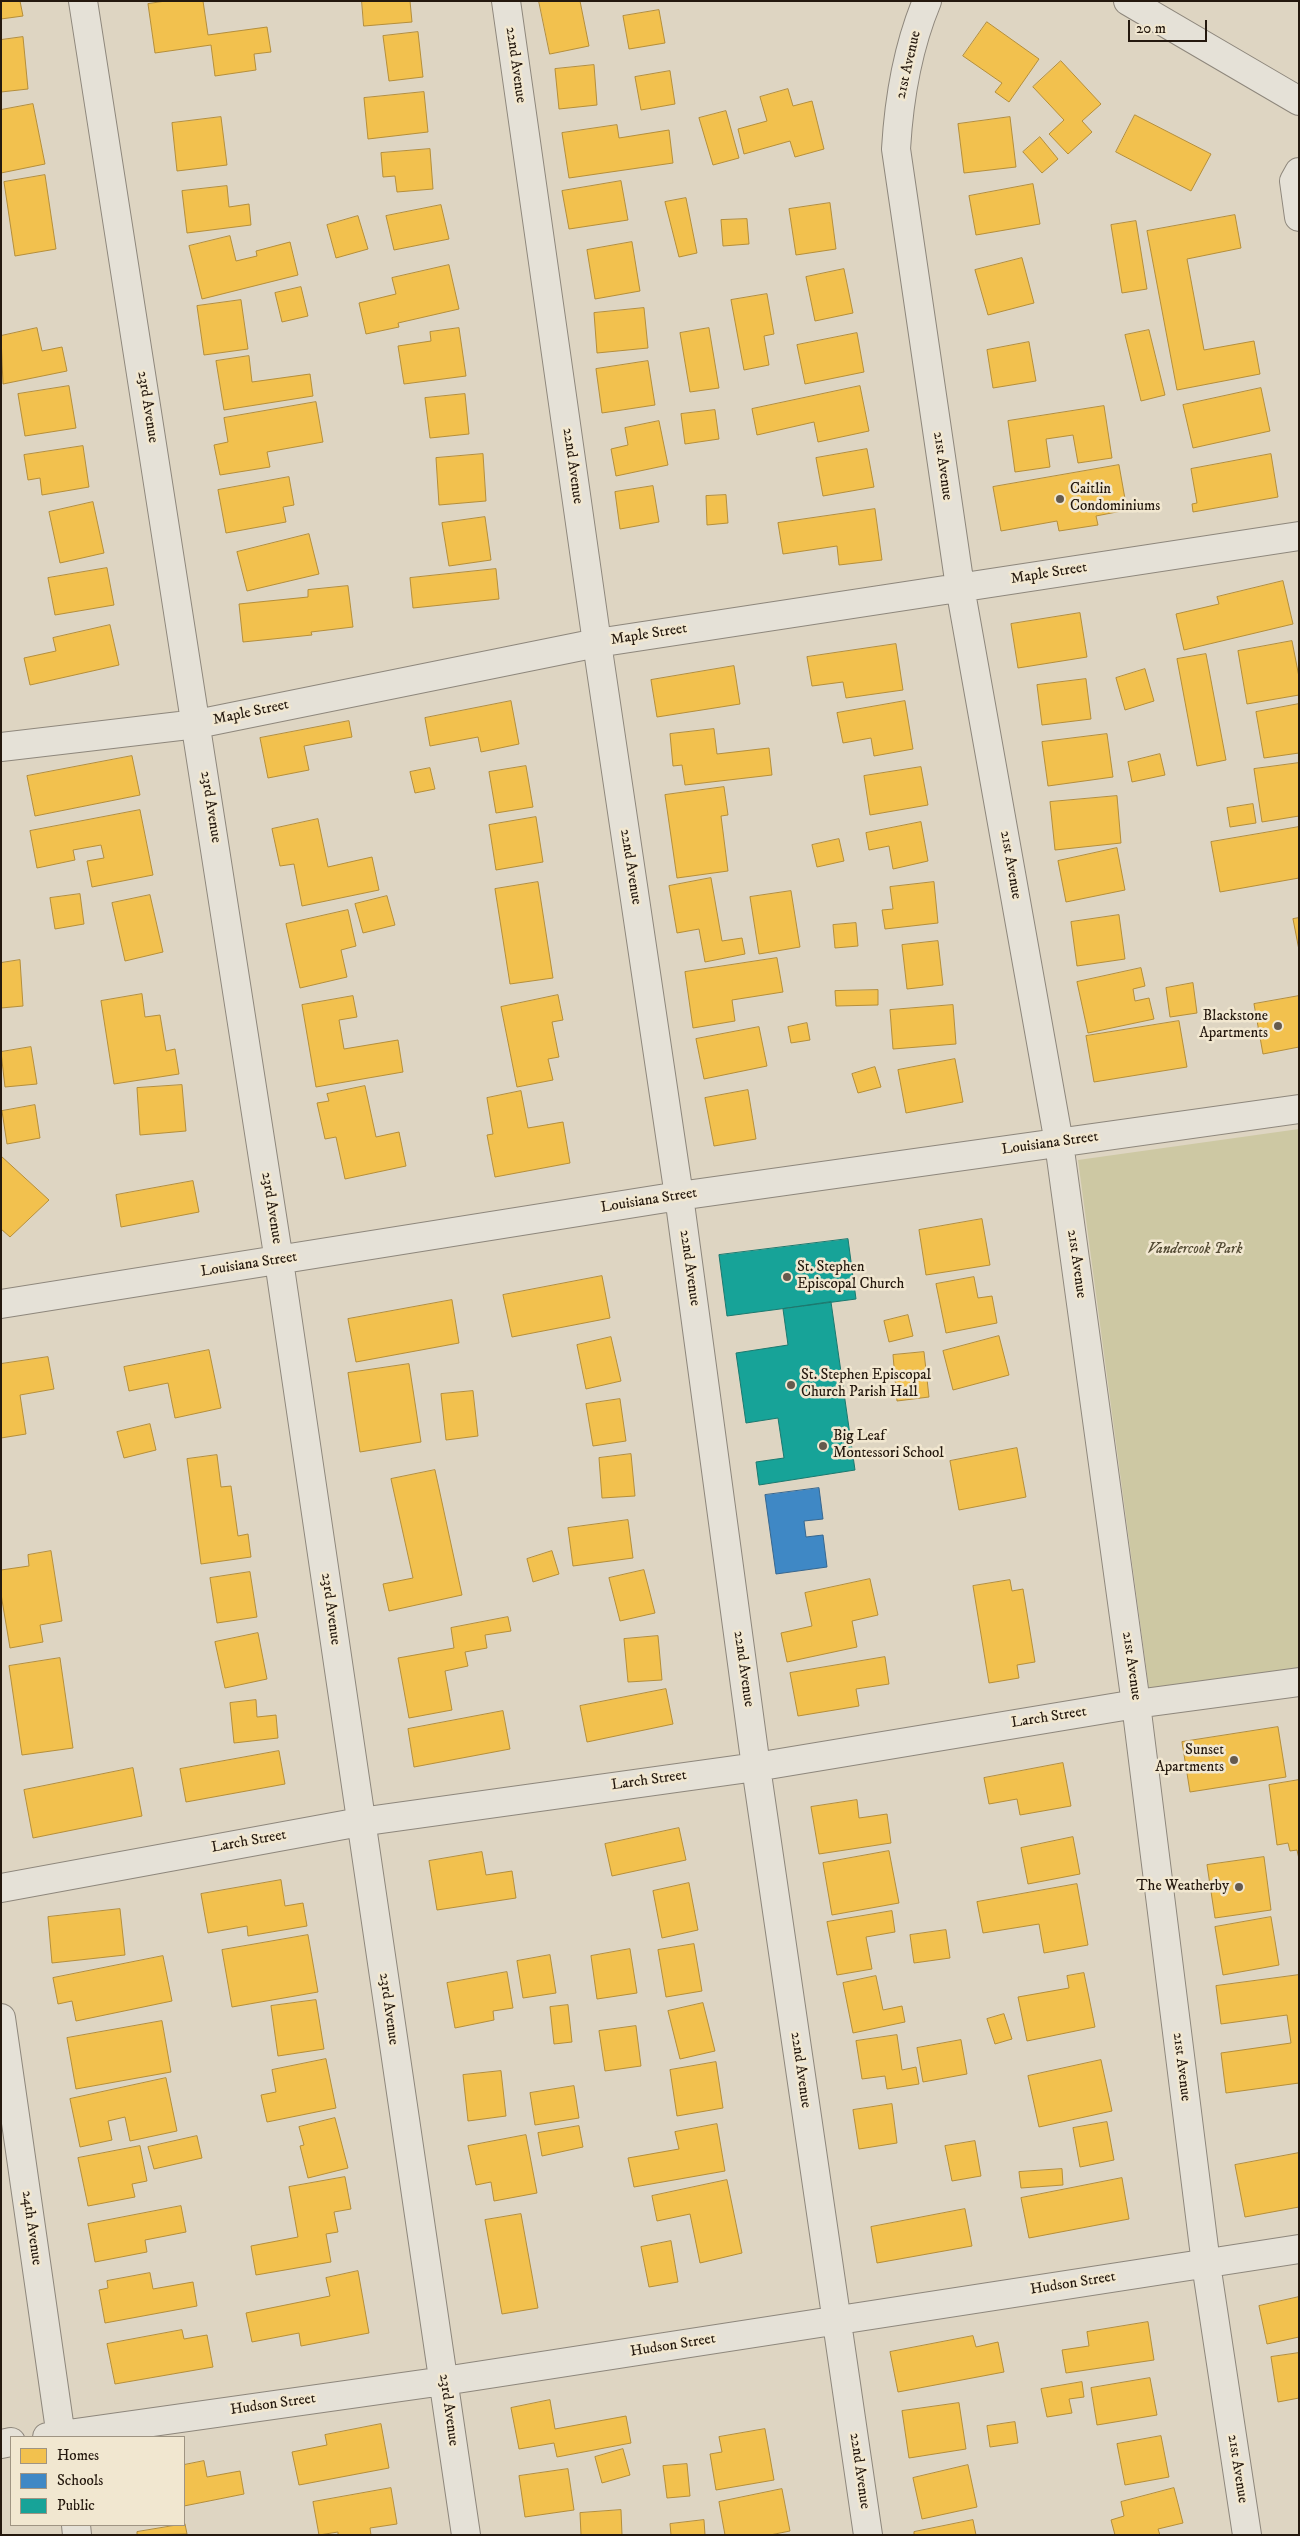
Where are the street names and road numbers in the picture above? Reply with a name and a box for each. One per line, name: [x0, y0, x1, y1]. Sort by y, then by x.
street label: 22nd Avenue: [501, 26, 529, 104]
street label: 21st Avenue: [892, 29, 926, 101]
street label: 23rd Avenue: [132, 370, 162, 444]
street label: 22nd Avenue: [558, 427, 586, 505]
street label: 21st Avenue: [928, 431, 956, 501]
street label: Maple Street: [1010, 559, 1088, 589]
street label: Maple Street: [610, 620, 688, 650]
street label: Maple Street: [212, 696, 290, 730]
street label: 23rd Avenue: [195, 770, 225, 844]
street label: 22nd Avenue: [615, 828, 645, 906]
street label: 21st Avenue: [995, 829, 1025, 901]
street label: Louisiana Street: [1001, 1128, 1099, 1160]
street label: 23rd Avenue: [256, 1171, 286, 1245]
street label: Louisiana Street: [600, 1184, 698, 1218]
street label: 22nd Avenue: [675, 1229, 703, 1307]
street label: 21st Avenue: [1062, 1229, 1090, 1299]
street label: Louisiana Street: [200, 1248, 298, 1282]
street label: 23rd Avenue: [316, 1572, 344, 1646]
street label: 22nd Avenue: [729, 1630, 757, 1708]
street label: 21st Avenue: [1117, 1631, 1145, 1701]
street label: Larch Street: [1010, 1703, 1088, 1733]
street label: Larch Street: [610, 1767, 688, 1795]
street label: Larch Street: [210, 1827, 288, 1857]
street label: 23rd Avenue: [374, 1972, 402, 2046]
street label: 22nd Avenue: [786, 2031, 814, 2109]
street label: 21st Avenue: [1168, 2032, 1194, 2102]
street label: 24th Avenue: [17, 2190, 45, 2266]
street label: Hudson Street: [1029, 2268, 1117, 2300]
street label: Hudson Street: [629, 2330, 717, 2362]
street label: 23rd Avenue: [434, 2373, 462, 2447]
street label: Hudson Street: [229, 2390, 317, 2420]
street label: 22nd Avenue: [845, 2432, 873, 2510]
street label: 21st Avenue: [1223, 2433, 1251, 2505]

